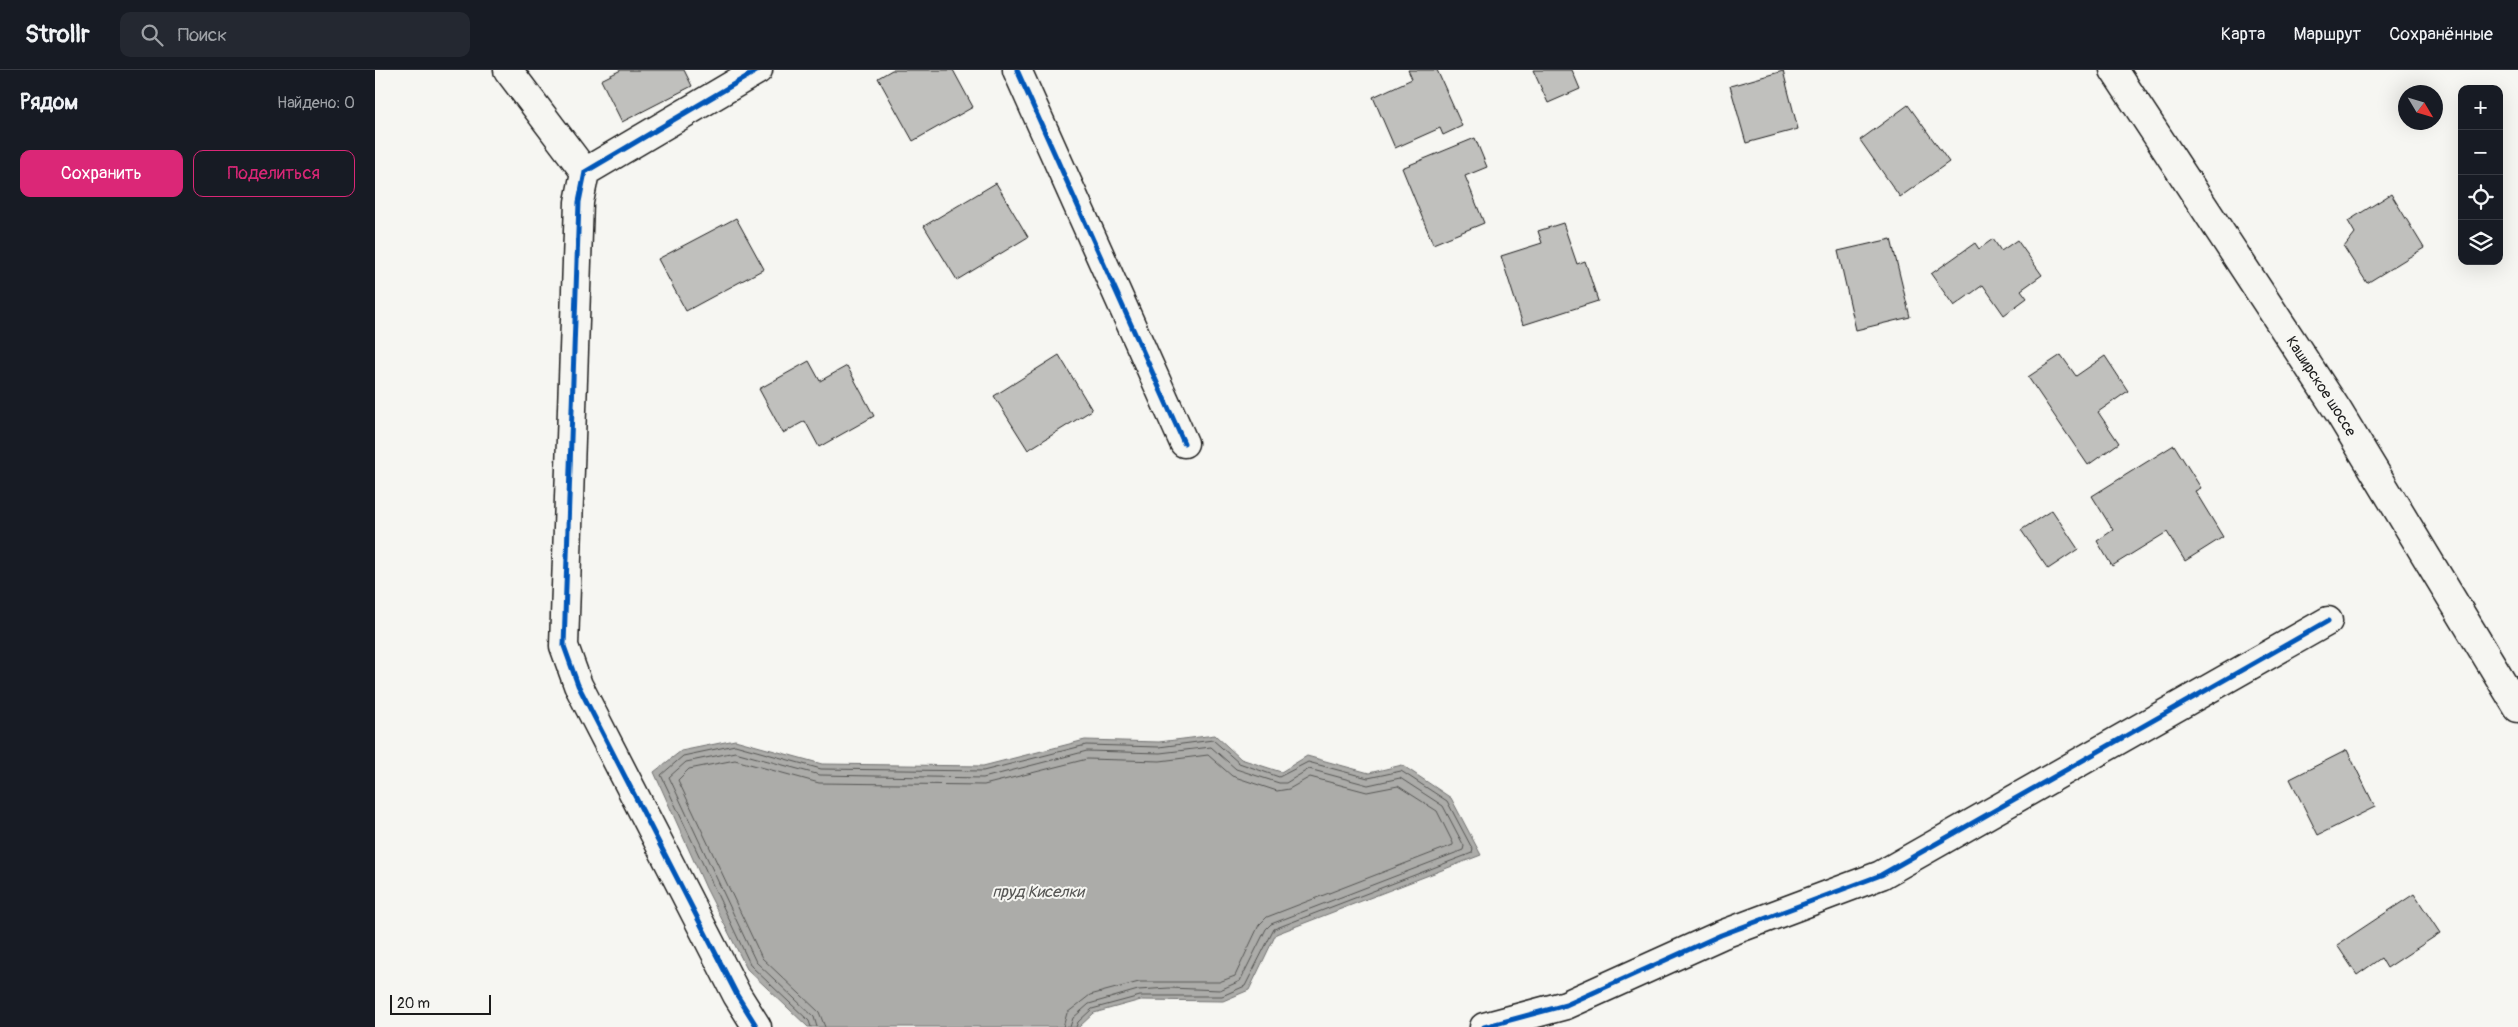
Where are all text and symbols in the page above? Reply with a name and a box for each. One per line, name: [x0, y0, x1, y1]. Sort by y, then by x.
search box: [120, 12, 470, 57]
text: Strollr: [25, 20, 90, 49]
icon: search: [138, 21, 166, 49]
text: Поиск: [178, 23, 227, 47]
text: Карта: [2221, 23, 2265, 46]
text: Маршрут: [2293, 23, 2361, 46]
text: Сохранённые: [2389, 23, 2493, 46]
north arrow: [2398, 85, 2443, 130]
map controls: [2458, 85, 2503, 265]
button: +: [2458, 85, 2503, 130]
text: Рядом: [20, 89, 78, 116]
text: Найдено: 0: [277, 93, 355, 113]
button: −: [2458, 130, 2503, 175]
button: Сохранить: [20, 150, 183, 197]
button: Поделиться: [193, 150, 355, 197]
button: locate: [2458, 175, 2503, 220]
button: layers: [2458, 220, 2503, 265]
street label: Каширское шоссе: [2281, 333, 2360, 440]
water label: пруд Киселки: [992, 882, 1086, 902]
scale bar: [390, 992, 491, 1015]
text: 20 m: [397, 995, 430, 1012]

